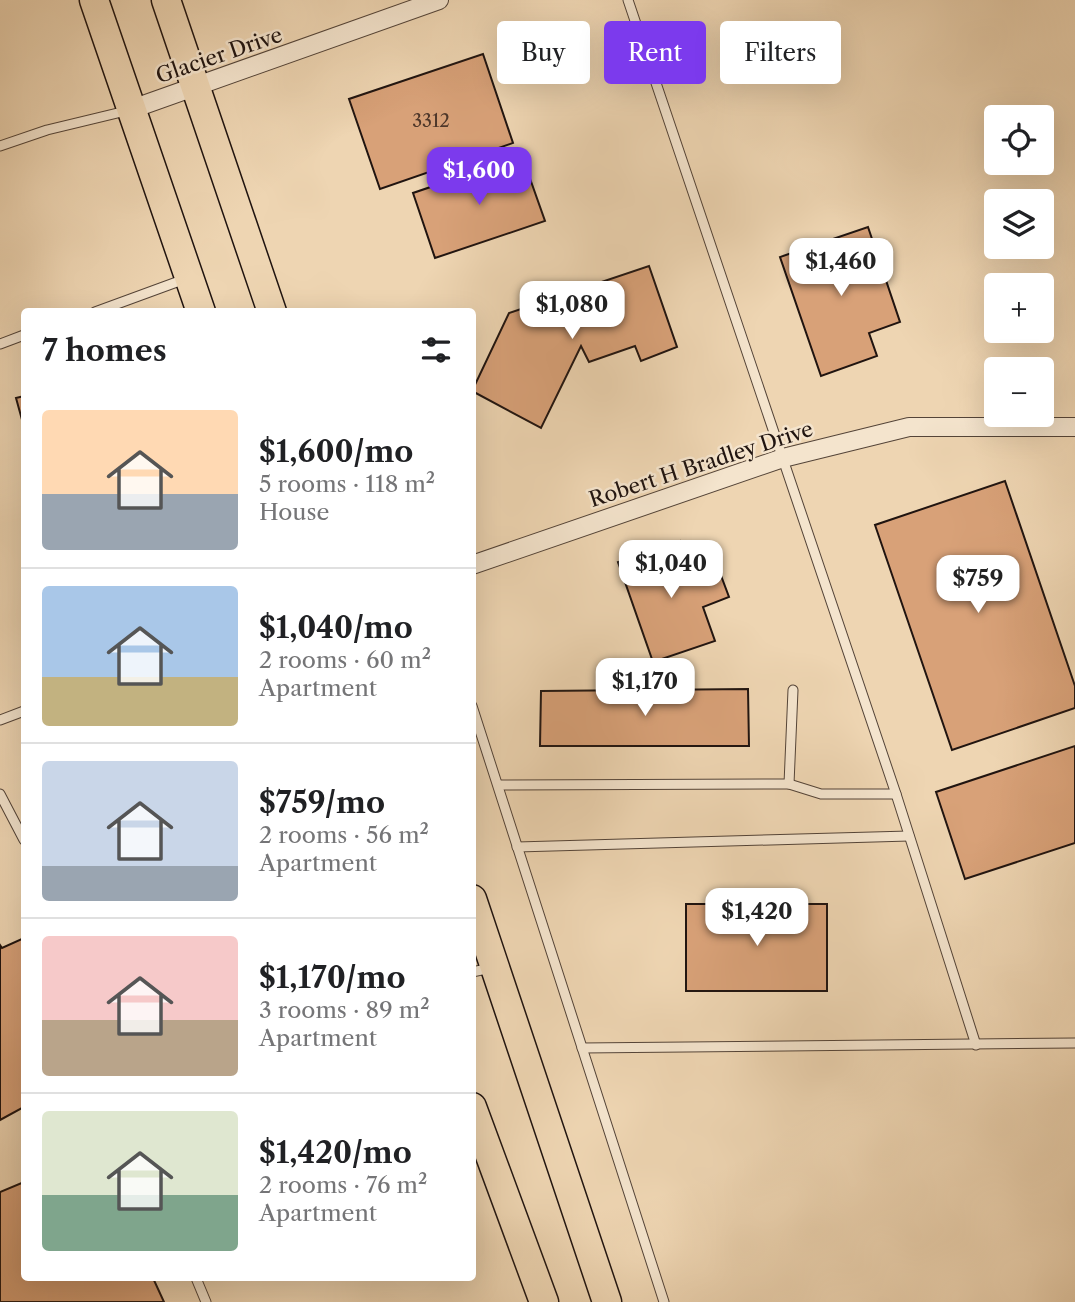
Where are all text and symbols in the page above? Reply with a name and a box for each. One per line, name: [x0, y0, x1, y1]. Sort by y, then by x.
chip: Buy: [497, 21, 590, 84]
chip: Rent: [604, 21, 706, 84]
chip: Filters: [720, 21, 841, 84]
street label: Glacier Drive: [153, 22, 285, 88]
map controls: [984, 105, 1054, 427]
button: locate: [984, 105, 1054, 175]
house number: 3312: [412, 110, 450, 132]
pin: $1,600: [422, 148, 536, 207]
text: $1,600: [443, 156, 515, 184]
button: layers: [984, 189, 1054, 259]
pin: $1,460: [784, 238, 898, 298]
text: $1,460: [805, 247, 877, 275]
button: +: [984, 273, 1054, 343]
pin: $1,080: [515, 282, 629, 341]
text: $1,080: [536, 290, 608, 318]
icon: filters: [417, 331, 455, 369]
text: 7 homes: [42, 332, 167, 369]
button: −: [984, 357, 1054, 427]
street label: Robert H Bradley Drive: [586, 416, 816, 512]
text: $1,600/mo: [259, 433, 413, 470]
icon: home: [98, 438, 182, 522]
text: 5 rooms · 118 m²: [259, 470, 435, 498]
text: House: [259, 498, 329, 526]
pin: $1,040: [614, 540, 728, 600]
text: $1,040: [635, 549, 707, 577]
pin: $759: [937, 556, 1019, 615]
text: $759: [952, 564, 1004, 592]
text: $1,040/mo: [259, 609, 413, 646]
icon: home: [98, 614, 182, 698]
text: 2 rooms · 60 m²: [259, 646, 431, 674]
pin: $1,170: [588, 658, 702, 718]
text: $1,170: [612, 667, 678, 695]
text: Apartment: [259, 674, 377, 702]
text: $759/mo: [259, 784, 385, 821]
icon: home: [98, 789, 182, 873]
text: 2 rooms · 56 m²: [259, 821, 429, 849]
text: Apartment: [259, 849, 377, 877]
pin: $1,420: [700, 888, 814, 948]
text: $1,420: [721, 897, 793, 925]
text: $1,170/mo: [259, 959, 405, 996]
icon: home: [98, 964, 182, 1048]
text: 3 rooms · 89 m²: [259, 996, 430, 1024]
text: Apartment: [259, 1024, 377, 1052]
text: $1,420/mo: [259, 1134, 412, 1171]
icon: home: [98, 1139, 182, 1223]
text: 2 rooms · 76 m²: [259, 1171, 427, 1199]
text: Apartment: [259, 1199, 377, 1227]

